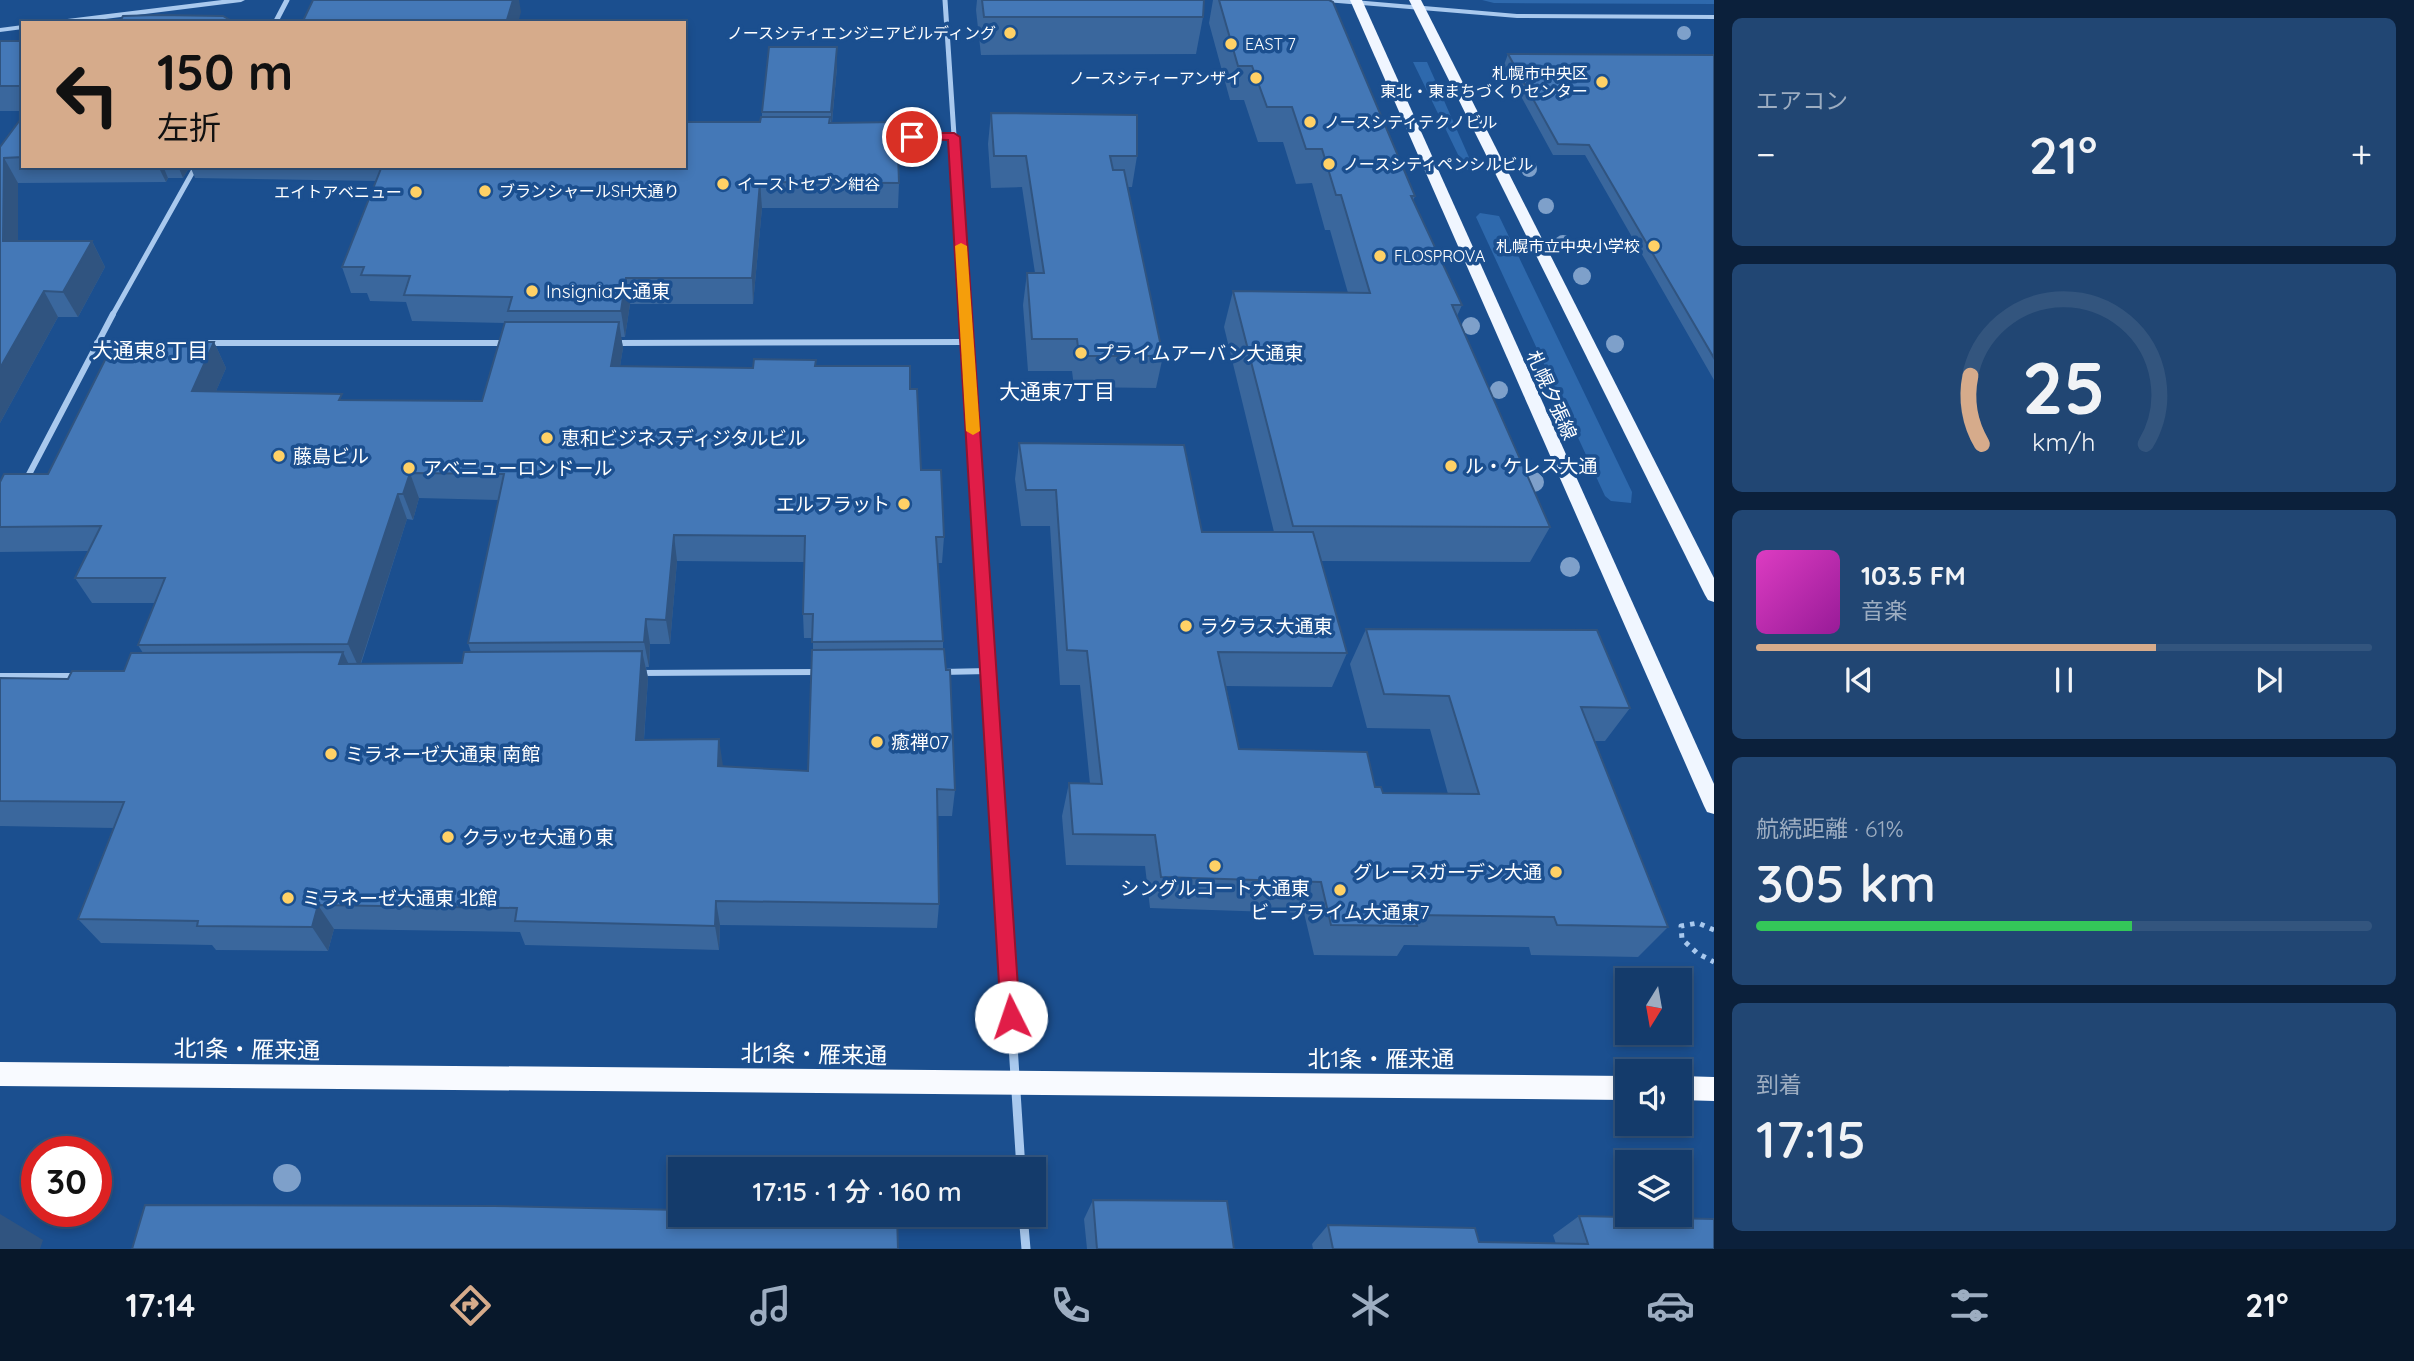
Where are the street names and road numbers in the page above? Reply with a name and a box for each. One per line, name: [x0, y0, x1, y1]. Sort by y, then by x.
street label: 札幌夕張線: [1522, 347, 1582, 443]
street label: 北1条・雁来通: [174, 1033, 320, 1065]
street label: 北1条・雁来通: [741, 1038, 887, 1070]
street label: 北1条・雁来通: [1308, 1044, 1454, 1073]

